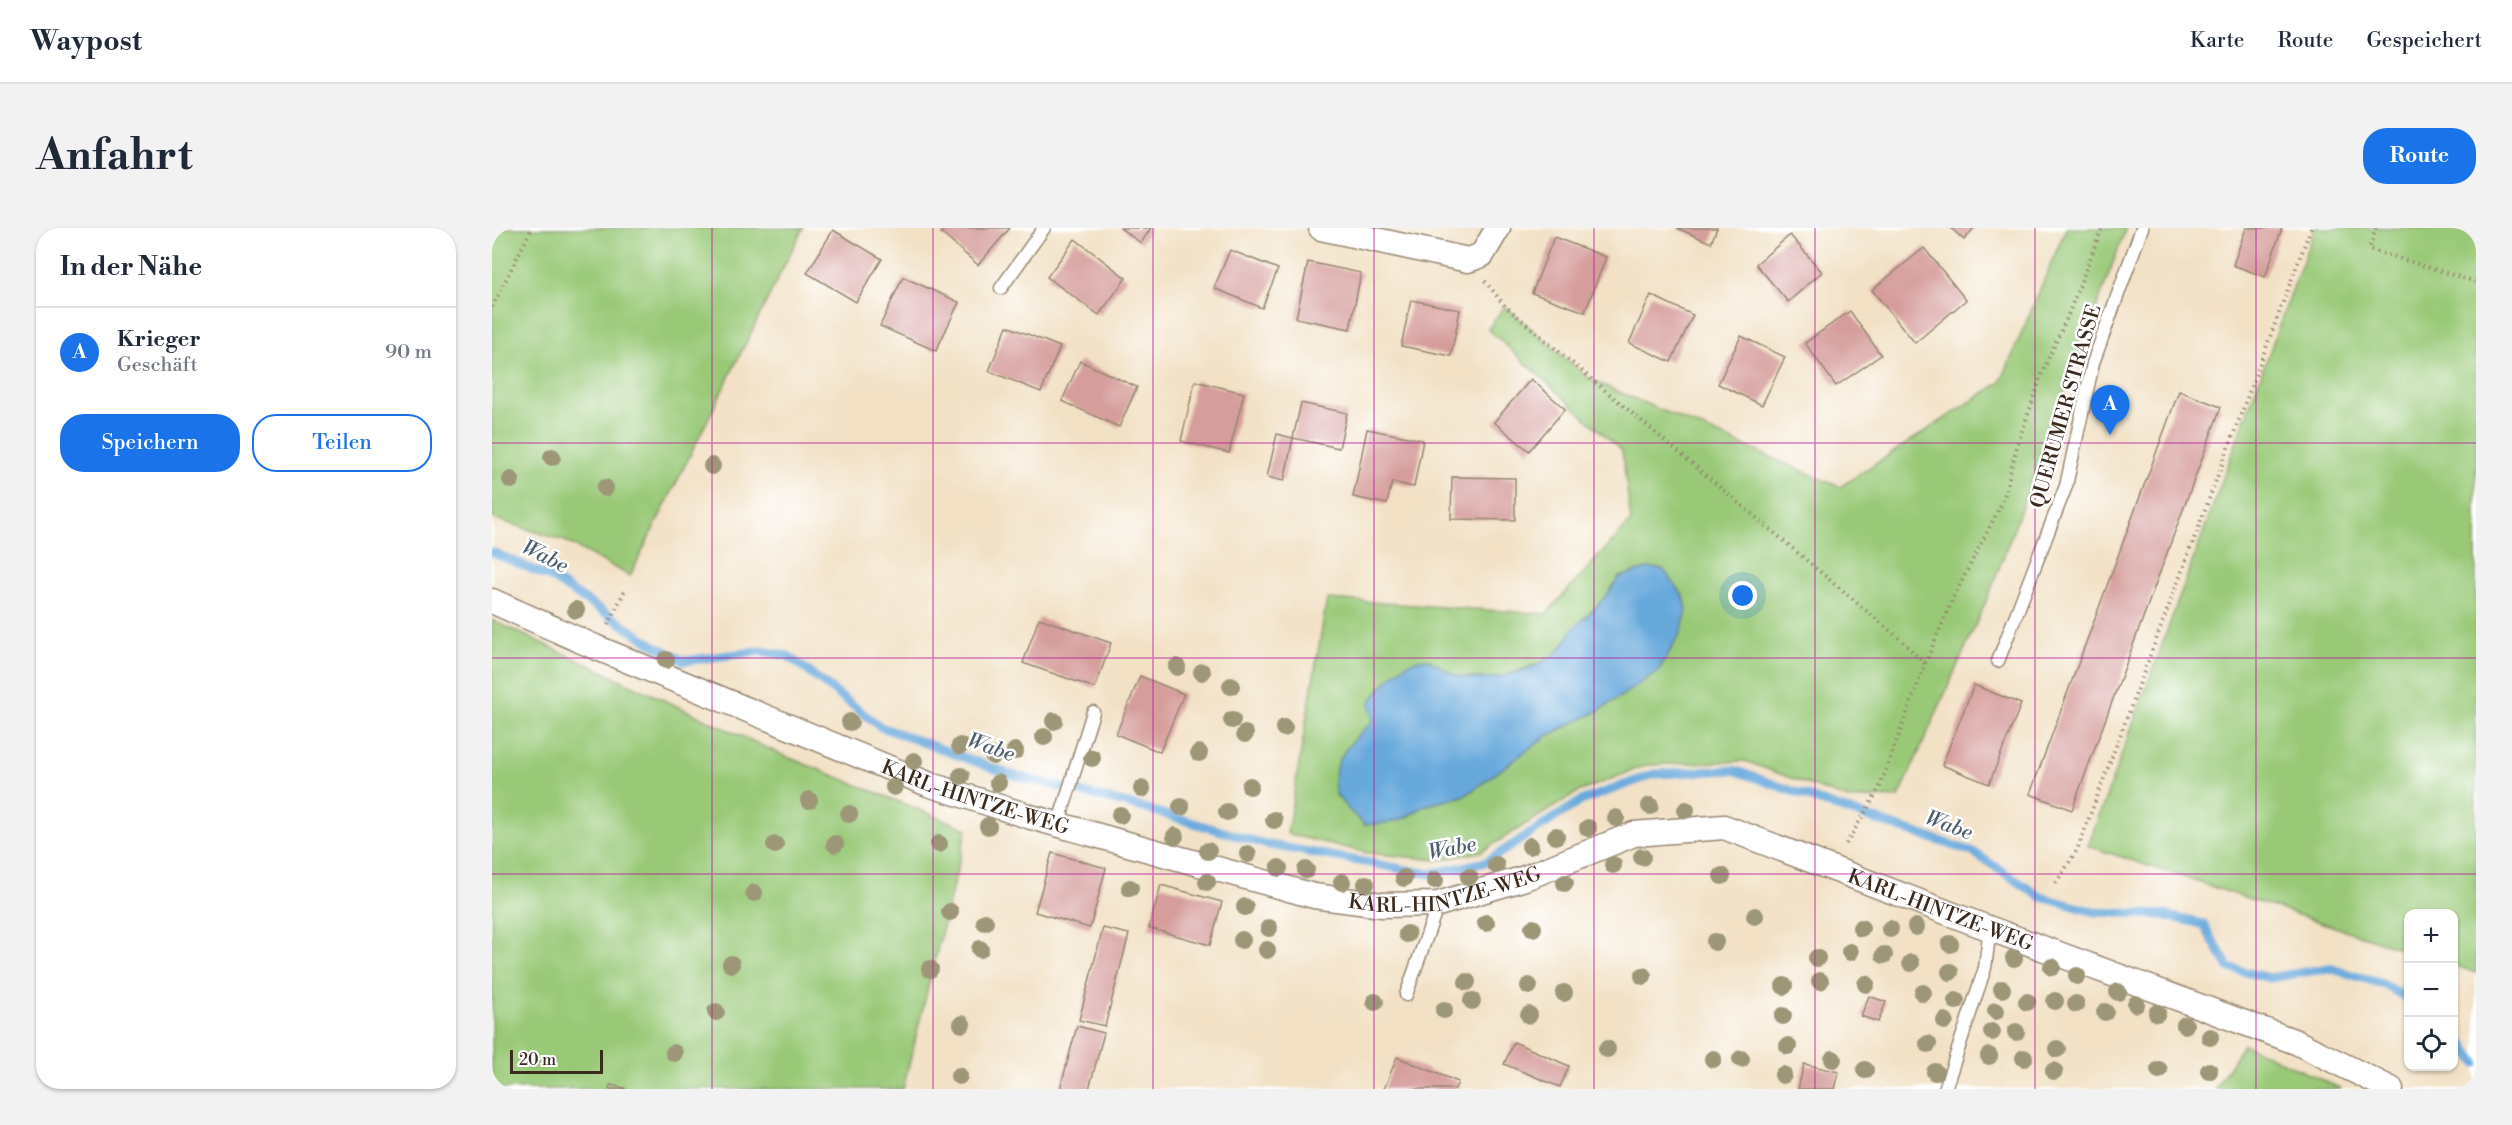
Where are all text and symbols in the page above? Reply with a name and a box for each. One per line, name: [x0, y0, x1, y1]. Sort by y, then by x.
text: Waypost: [30, 24, 142, 59]
text: Karte: [2190, 28, 2244, 54]
text: Route: [2277, 28, 2333, 54]
text: Gespeichert: [2366, 28, 2482, 54]
button: Route: [2363, 128, 2476, 184]
text: Anfahrt: [36, 130, 193, 183]
text: In der Nähe: [60, 251, 202, 283]
street label: QUERUMER STRASSE: [2025, 302, 2108, 511]
text: Krieger: [117, 326, 201, 353]
text: A: [72, 340, 87, 365]
text: 90 m: [385, 340, 432, 365]
text: Geschäft: [117, 353, 198, 378]
pin: A: [2090, 386, 2130, 435]
button: Speichern: [60, 414, 240, 472]
button: Teilen: [252, 414, 432, 472]
water label: Wabe: [517, 535, 572, 579]
your location: [1728, 581, 1757, 610]
water label: Wabe: [964, 728, 1018, 768]
street label: KARL-HINTZE-WEG: [877, 755, 1072, 841]
water label: Wabe: [1921, 805, 1976, 847]
water label: Wabe: [1426, 832, 1479, 866]
street label: KARL-HINTZE-WEG: [1347, 862, 1545, 919]
street label: KARL-HINTZE-WEG: [1844, 865, 2037, 958]
map controls: [2404, 909, 2458, 1071]
button: +: [2404, 909, 2458, 963]
button: −: [2404, 963, 2458, 1017]
button: locate: [2404, 1017, 2458, 1071]
scale bar: [510, 1047, 603, 1074]
text: 20 m: [519, 1050, 556, 1070]

